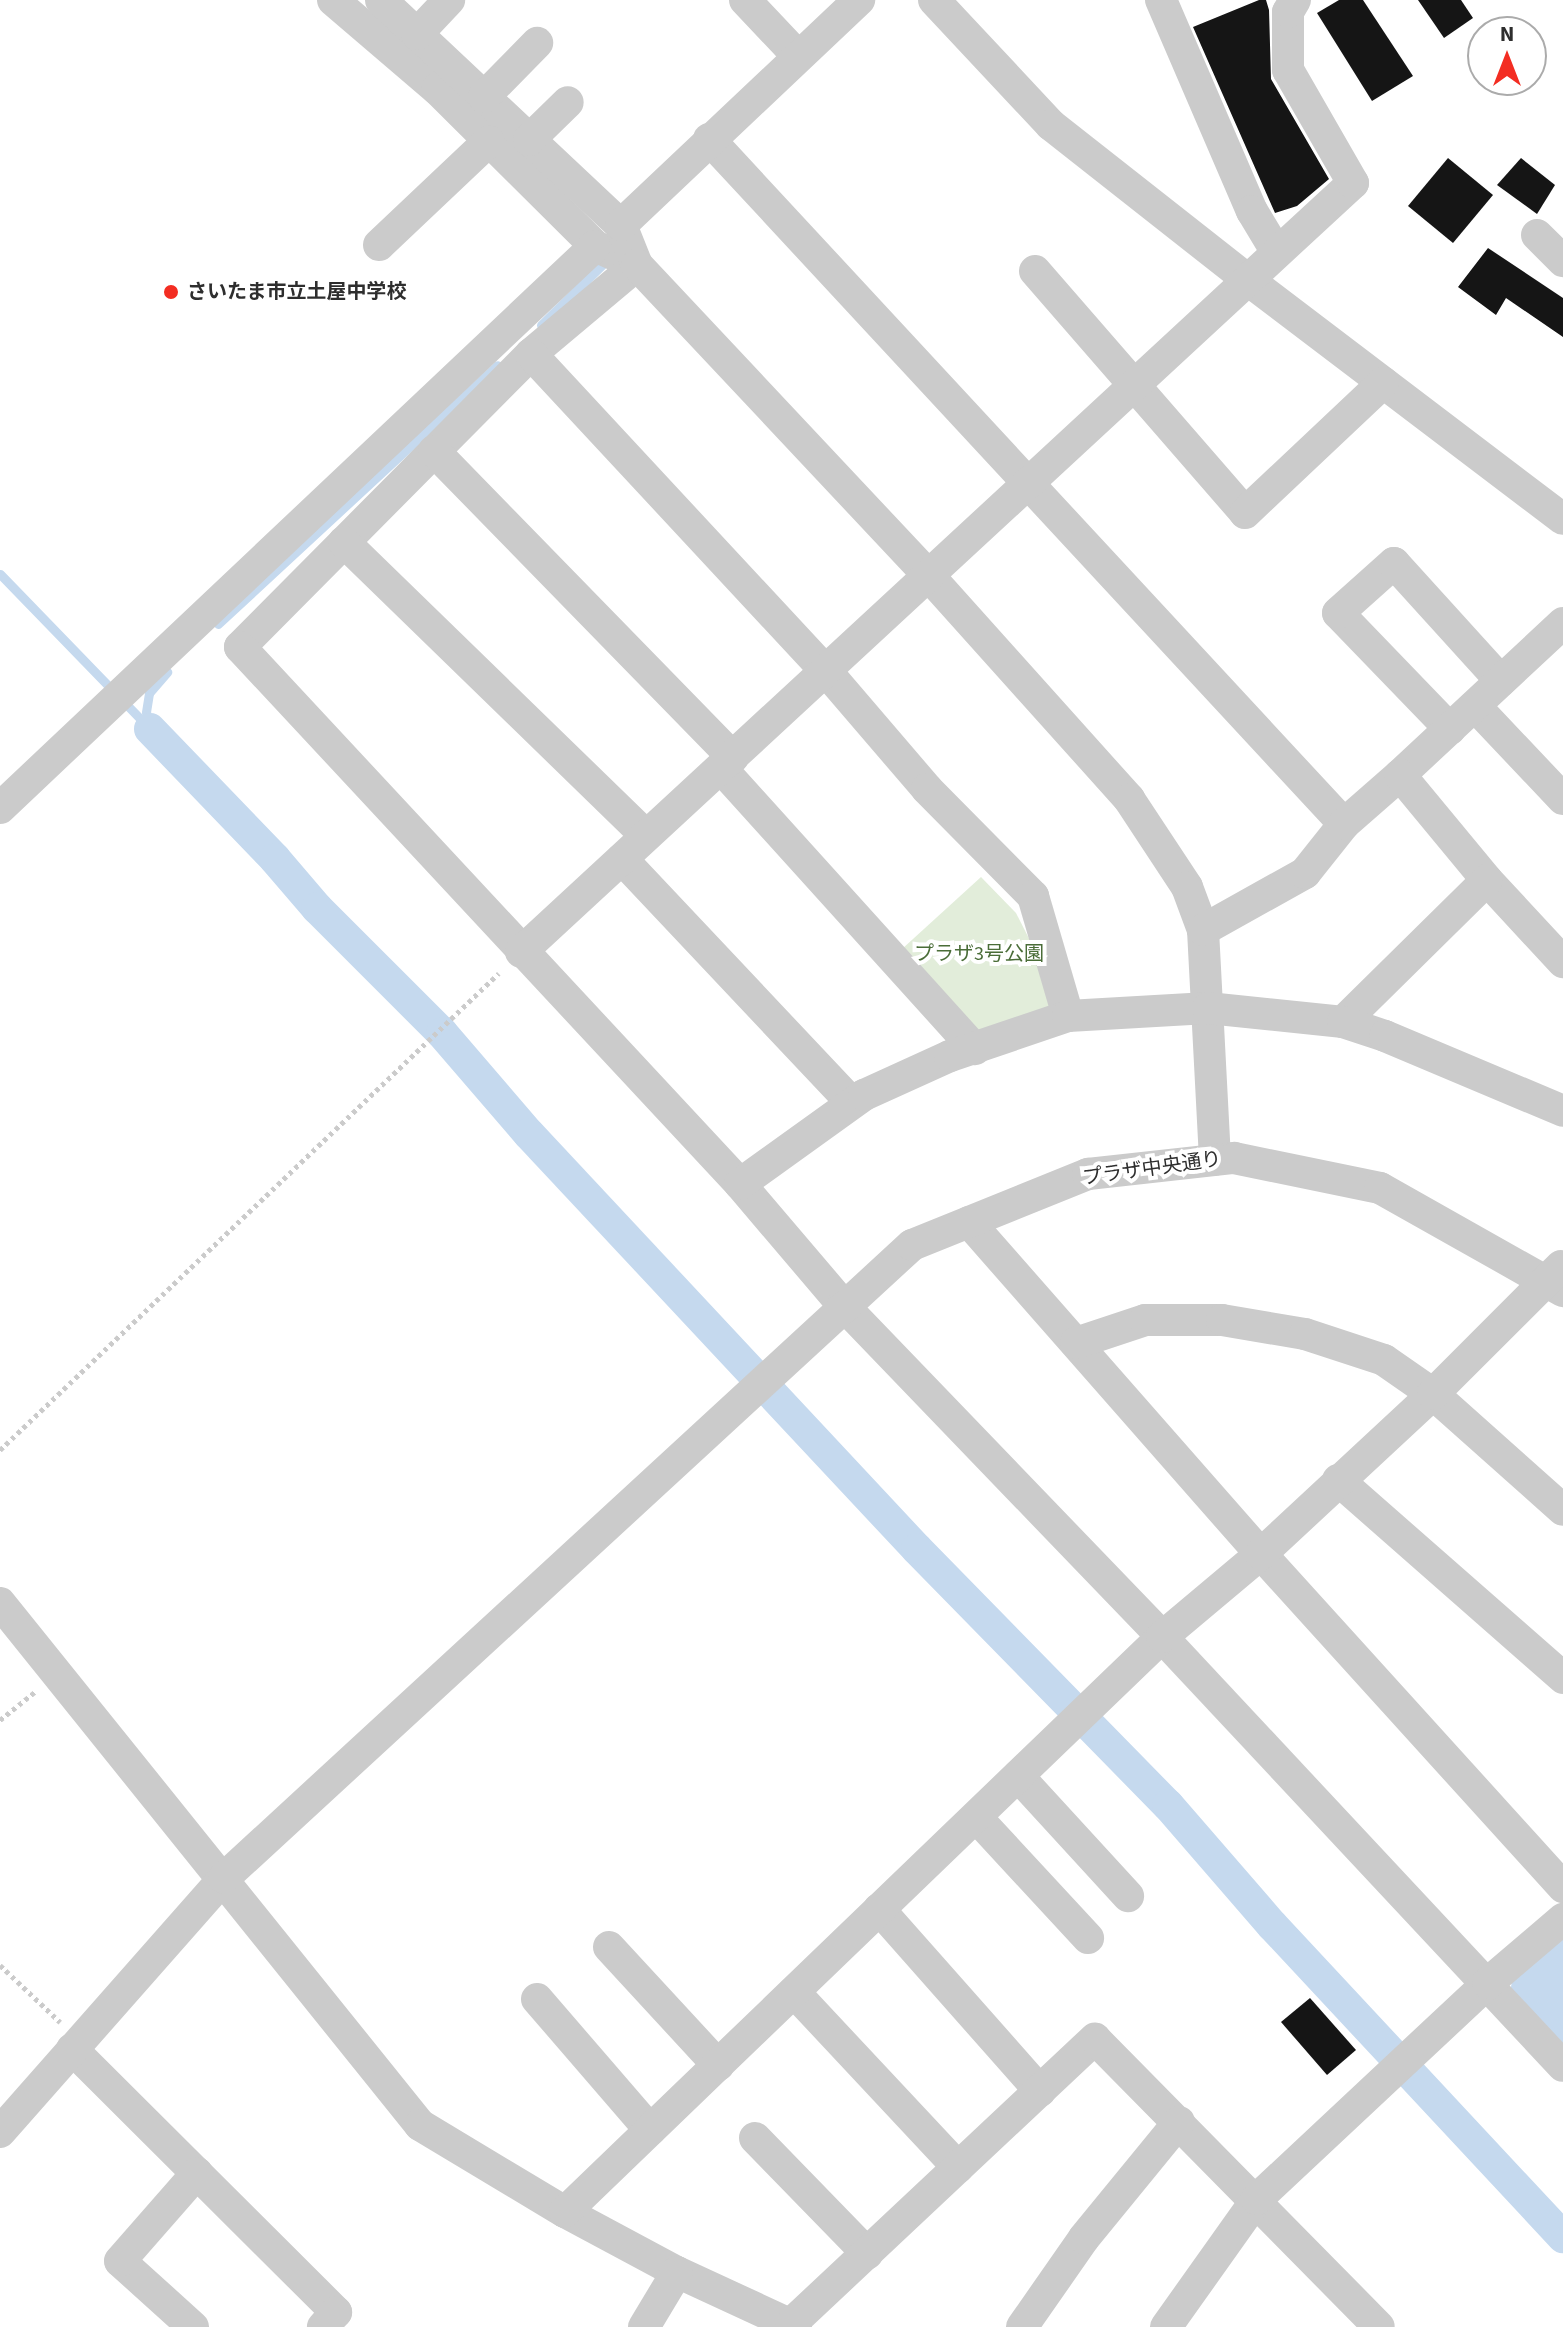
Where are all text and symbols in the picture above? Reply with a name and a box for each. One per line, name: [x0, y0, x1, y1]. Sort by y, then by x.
north arrow: [1467, 16, 1547, 96]
text: N: [1500, 18, 1514, 50]
place label: さいたま市立土屋中学校: [187, 280, 407, 304]
marker: さいたま市立土屋中学校: [162, 283, 180, 301]
park label: プラザ3号公園: [914, 942, 1044, 966]
street label: プラザ中央通り: [1081, 1147, 1223, 1191]

